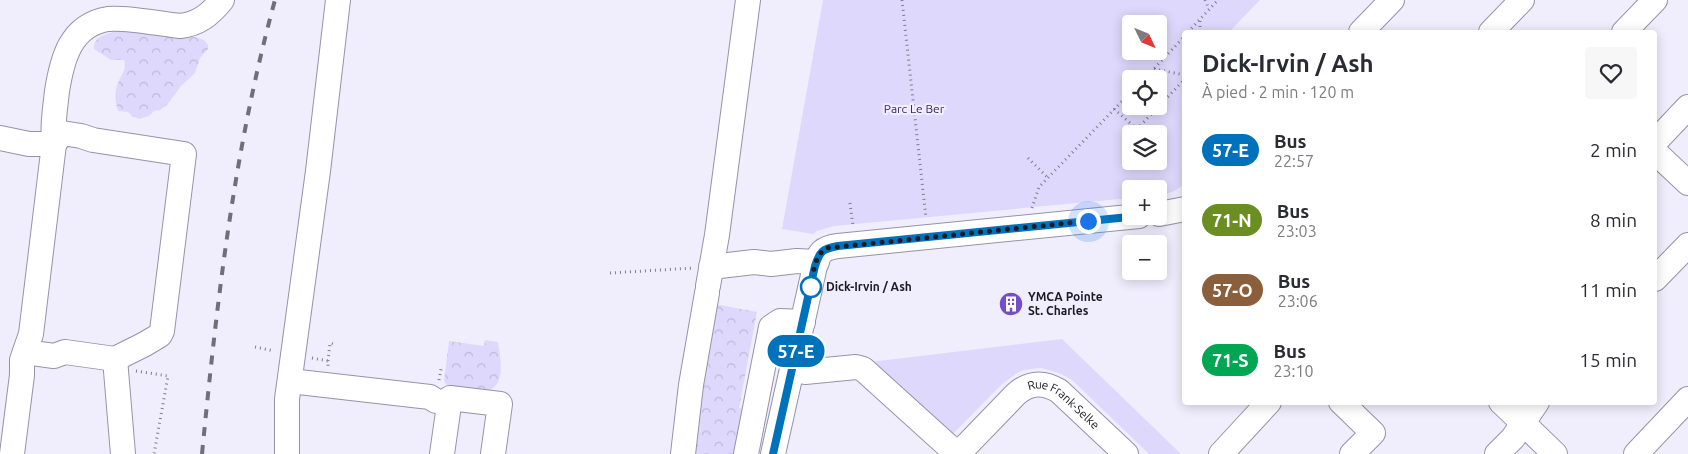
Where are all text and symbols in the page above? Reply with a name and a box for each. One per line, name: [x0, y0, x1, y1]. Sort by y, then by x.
north arrow: [1122, 15, 1168, 60]
map controls: [1122, 15, 1167, 280]
button: heart: [1585, 47, 1637, 99]
text: Dick-Irvin / Ash: [1202, 50, 1374, 77]
button: locate: [1122, 70, 1167, 115]
text: À pied · 2 min · 120 m: [1202, 83, 1354, 101]
park label: Parc Le Ber: [884, 102, 945, 115]
button: layers: [1122, 125, 1167, 170]
text: Bus: [1274, 130, 1307, 152]
text: 2 min: [1590, 139, 1637, 161]
text: 57-E: [1212, 140, 1249, 160]
text: 22:57: [1274, 152, 1314, 170]
button: +: [1122, 180, 1167, 225]
text: Bus: [1277, 200, 1309, 222]
your location: [1076, 209, 1101, 234]
text: 8 min: [1590, 209, 1637, 231]
text: 71-N: [1212, 210, 1252, 230]
text: 23:03: [1277, 222, 1317, 240]
button: −: [1122, 235, 1167, 280]
text: Bus: [1278, 270, 1310, 292]
marker: Dick-Irvin / Ash: [800, 276, 822, 298]
text: 11 min: [1579, 279, 1637, 301]
place label: Dick-Irvin / Ash: [826, 280, 912, 293]
text: 57-O: [1212, 280, 1253, 300]
place label: YMCA Pointe St. Charles: [1028, 290, 1103, 317]
building icon: YMCA Pointe St. Charles: [998, 291, 1024, 317]
text: 23:06: [1278, 292, 1318, 310]
line badge: 57-E: [761, 335, 831, 367]
text: Bus: [1273, 340, 1306, 362]
text: 57-E: [778, 341, 814, 361]
text: 15 min: [1579, 349, 1637, 371]
text: 71-S: [1212, 350, 1248, 370]
text: 23:10: [1273, 362, 1313, 380]
street label: Rue Frank-Selke: [1026, 378, 1102, 431]

